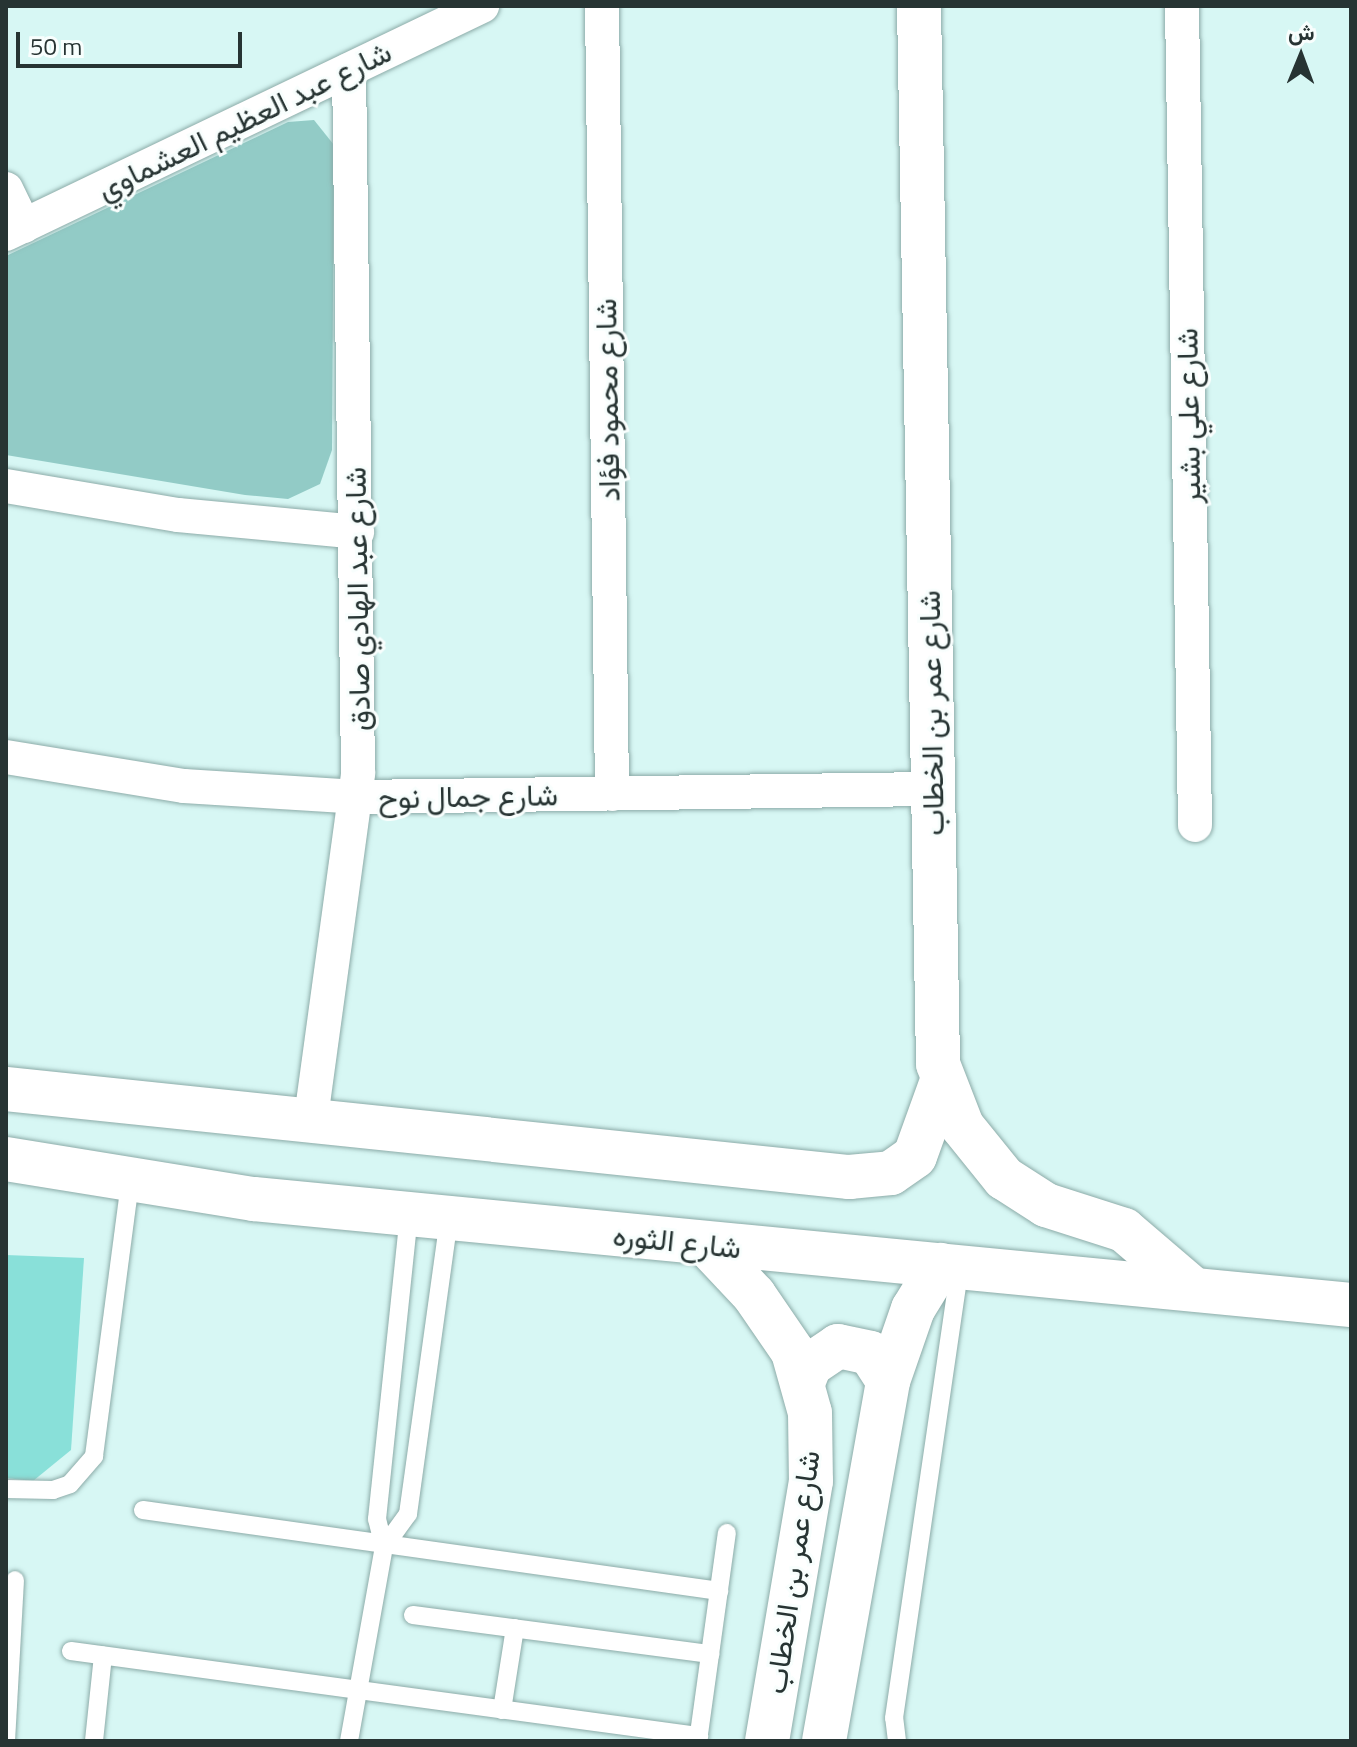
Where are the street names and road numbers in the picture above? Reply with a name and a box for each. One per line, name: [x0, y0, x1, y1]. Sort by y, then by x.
street label: شارع عبد العظيم العشماوي: [91, 33, 397, 207]
street label: شارع محمود فؤاد: [587, 298, 627, 502]
street label: شارع علي بشير: [1168, 328, 1208, 504]
street label: شارع عبد الهادي صادق: [337, 467, 377, 731]
street label: شارع عمر بن الخطاب: [911, 590, 951, 836]
street label: شارع جمال نوح: [378, 776, 558, 816]
street label: شارع الثوره: [611, 1216, 743, 1266]
street label: شارع عمر بن الخطاب: [757, 1448, 827, 1696]

